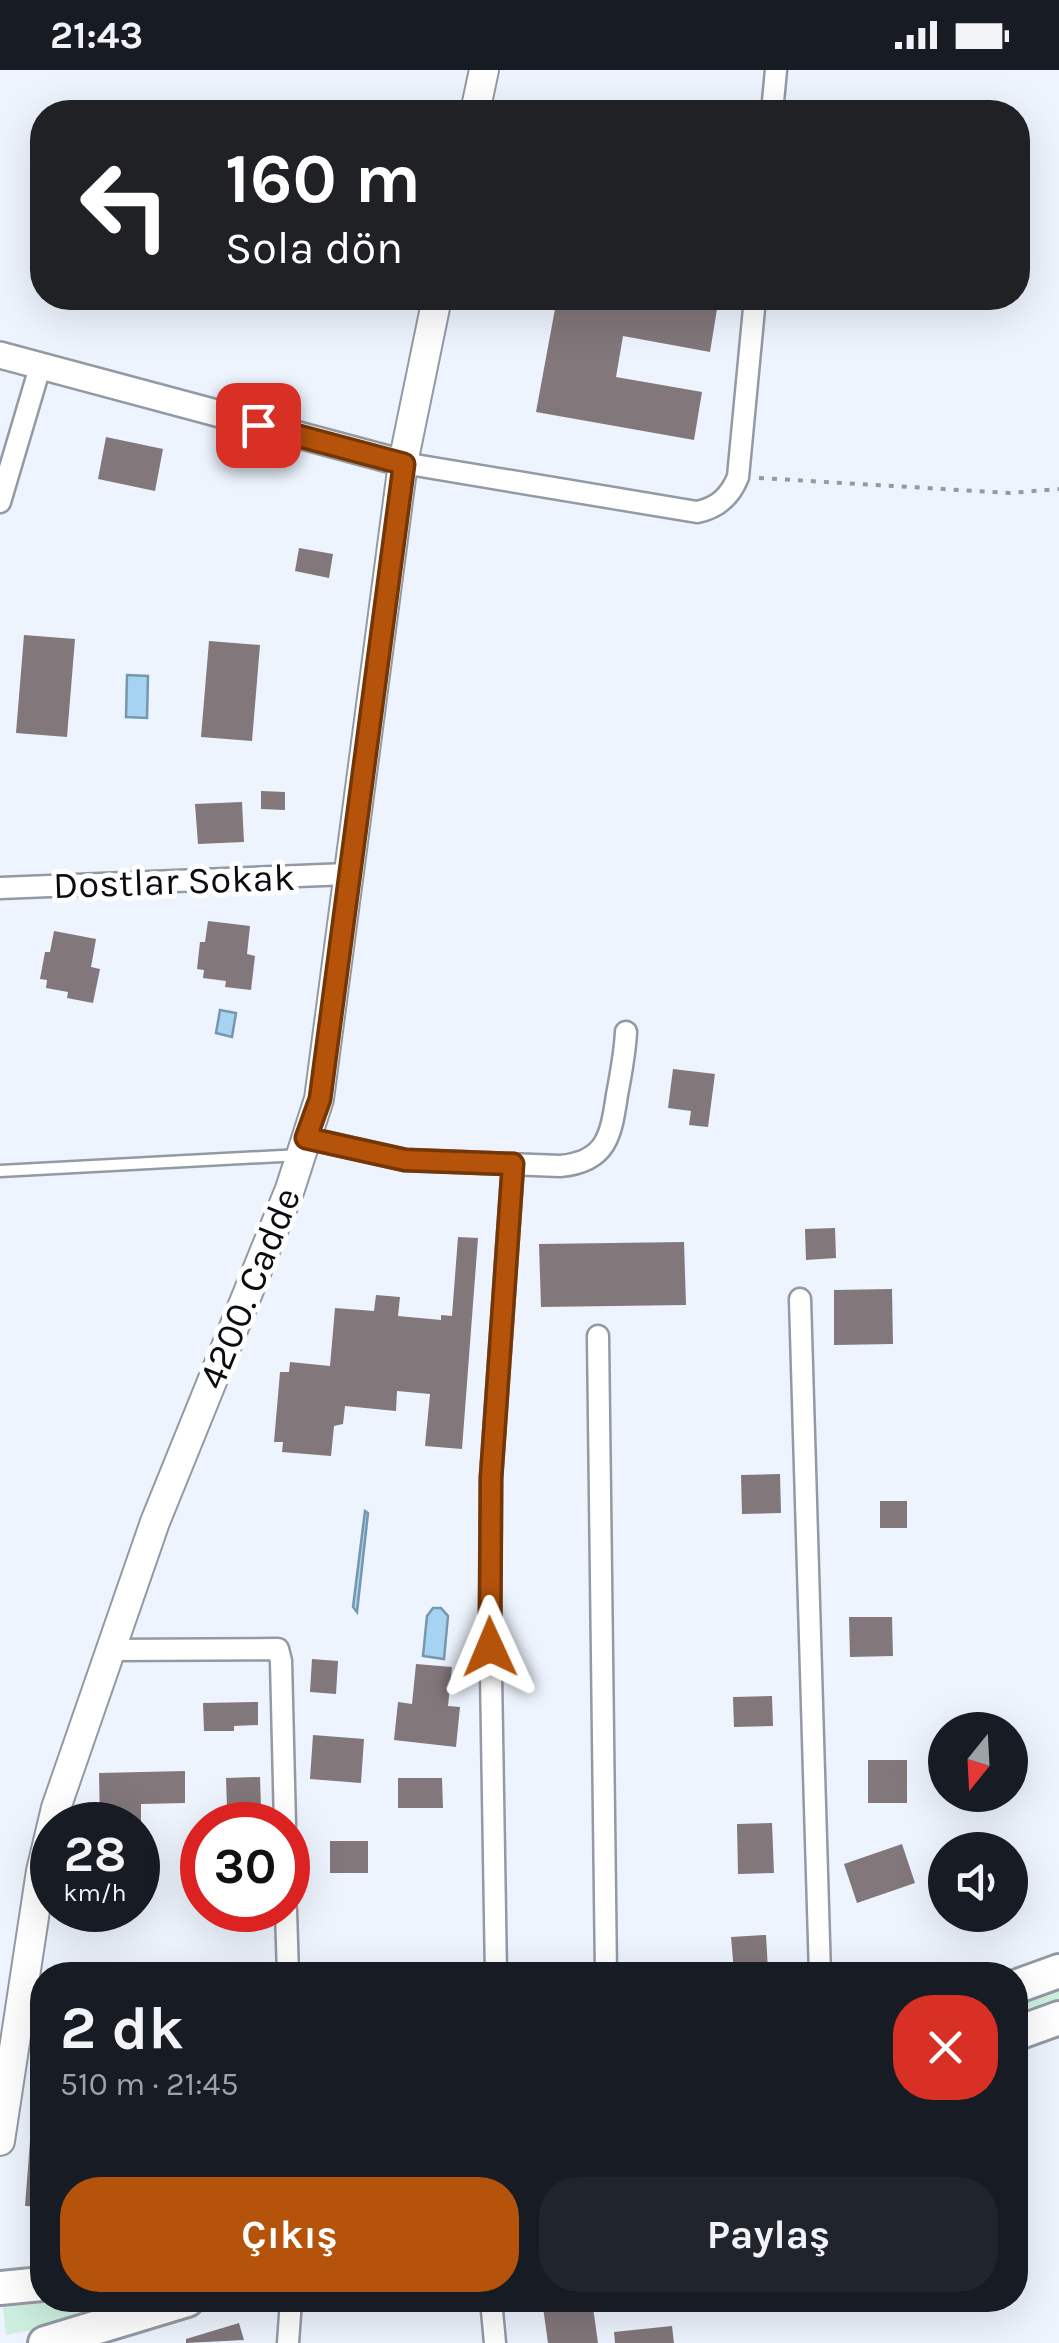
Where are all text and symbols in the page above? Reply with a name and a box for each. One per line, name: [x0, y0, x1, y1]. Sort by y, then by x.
text: 21:43: [50, 13, 143, 58]
text: 160 m: [225, 138, 421, 220]
icon: left: [60, 140, 190, 270]
text: Sola dön: [225, 222, 403, 274]
pin: [216, 383, 301, 468]
icon: arrive: [231, 398, 286, 453]
street label: Dostlar Sokak: [52, 855, 296, 908]
street label: 4200. Cadde: [189, 1181, 310, 1395]
position arrow: [438, 1595, 542, 1699]
north arrow: [928, 1712, 1028, 1812]
map controls: [928, 1712, 1028, 1932]
speed limit sign: 30: [180, 1802, 310, 1932]
text: 28: [64, 1825, 126, 1884]
button: sound: [928, 1832, 1028, 1932]
text: km/h: [63, 1878, 127, 1907]
text: 2 dk: [60, 1993, 184, 2063]
button: close: [893, 1995, 998, 2100]
text: 510 m · 21:45: [60, 2066, 239, 2103]
button: Çıkış: [60, 2177, 519, 2292]
button: Paylaş: [539, 2177, 998, 2292]

